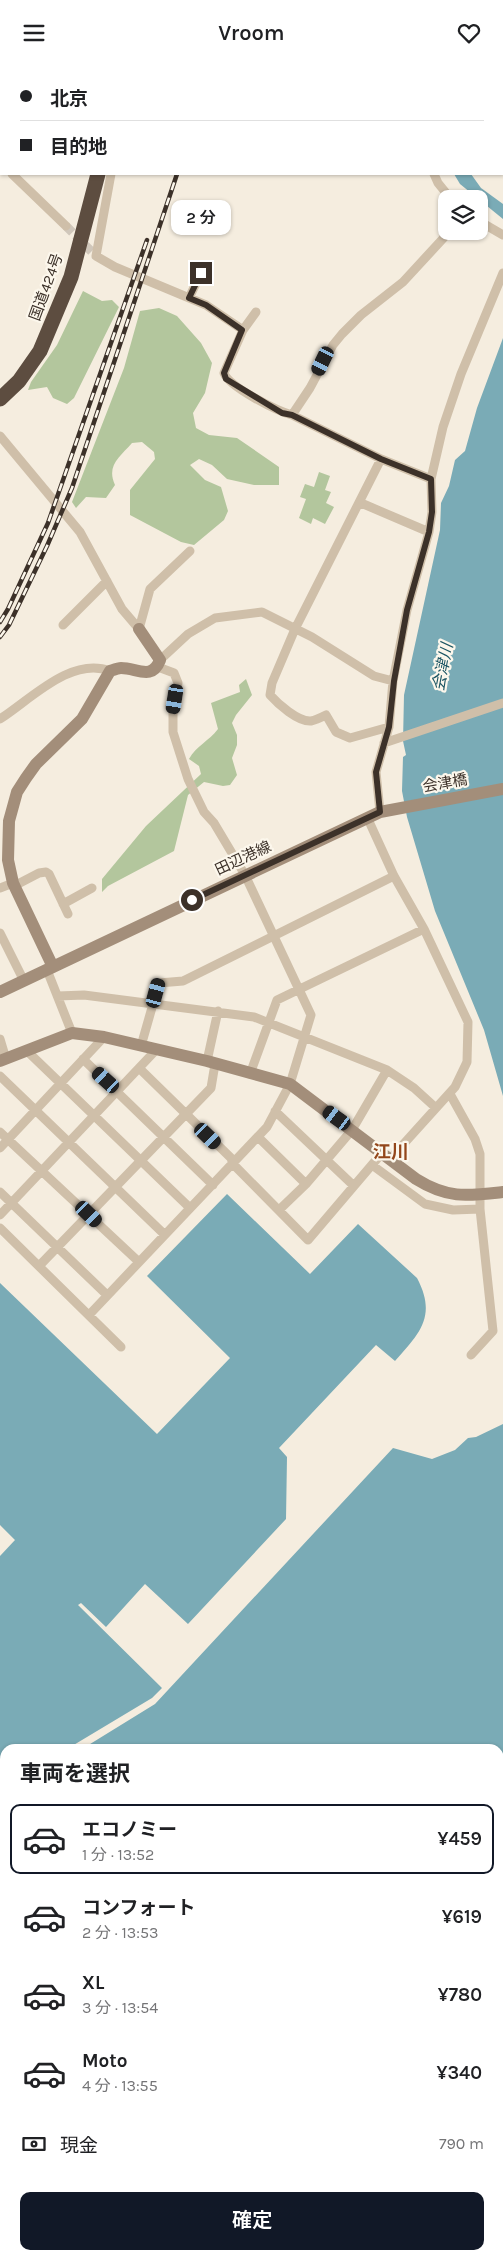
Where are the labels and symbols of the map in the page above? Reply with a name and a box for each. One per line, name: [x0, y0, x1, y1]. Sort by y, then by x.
callout: 2 分: [171, 201, 231, 235]
street label: 国道424号: [25, 251, 67, 323]
route end: [190, 262, 212, 284]
car: [309, 344, 336, 378]
water label: 会津川: [429, 640, 457, 692]
car: [165, 683, 184, 715]
street label: 会津橋: [421, 770, 469, 796]
street label: 田辺港線: [212, 837, 274, 879]
route start: [181, 889, 203, 911]
car: [144, 977, 167, 1009]
car: [89, 1064, 122, 1096]
car: [320, 1103, 353, 1133]
car: [191, 1120, 224, 1152]
district label: 江川: [373, 1141, 409, 1163]
car: [72, 1198, 105, 1230]

